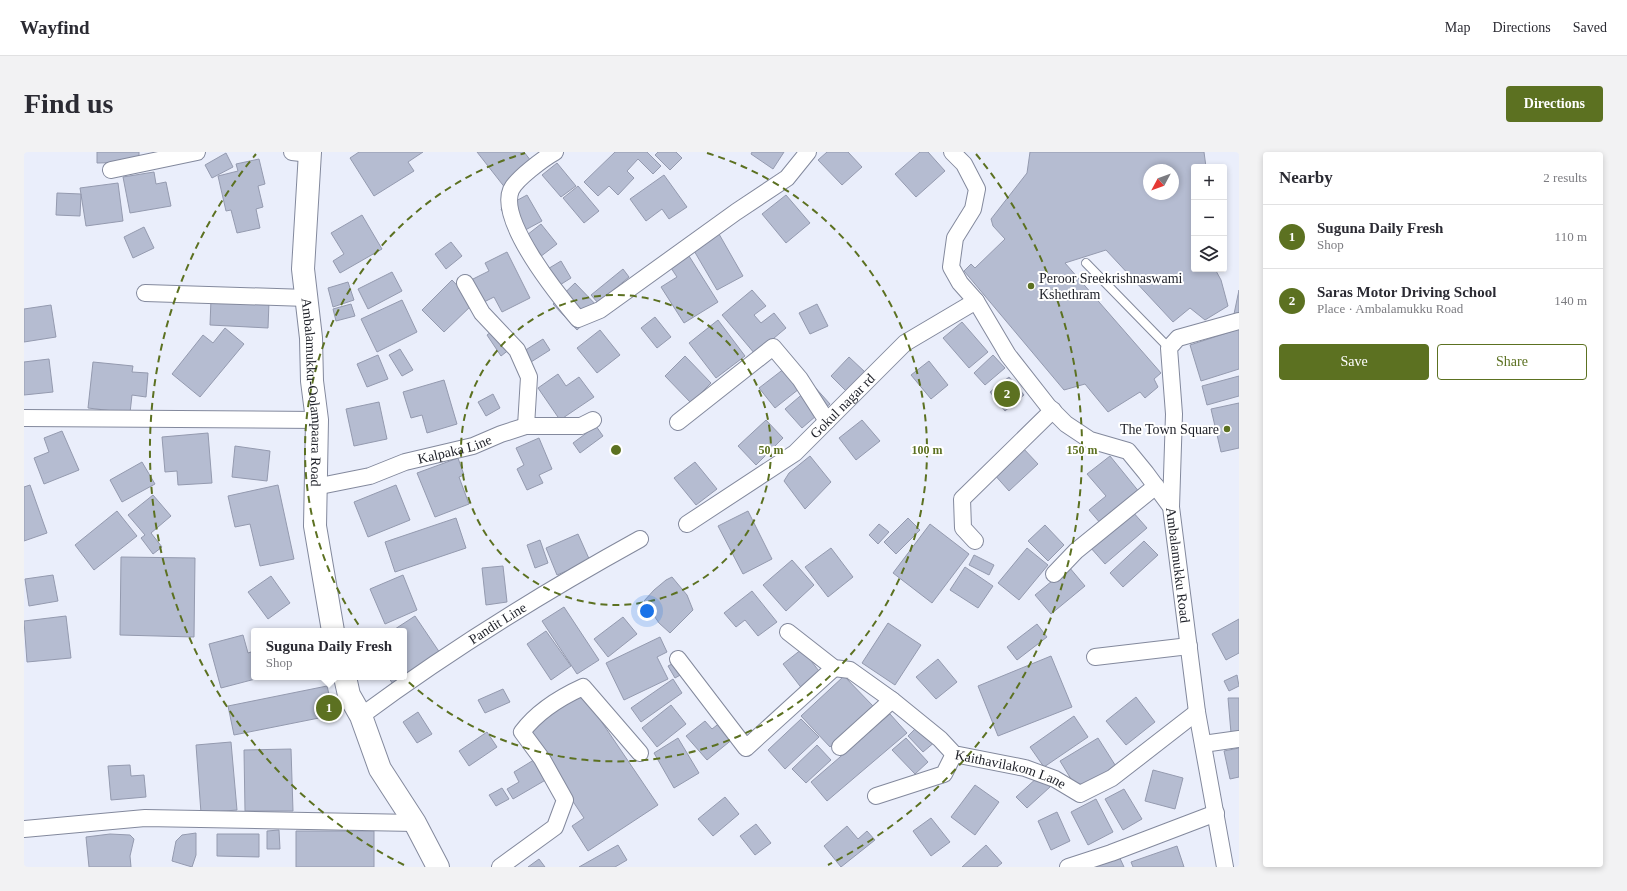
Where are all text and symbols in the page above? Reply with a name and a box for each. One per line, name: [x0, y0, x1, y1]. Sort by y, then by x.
text: Wayfind: [20, 17, 90, 38]
text: Map: [1445, 20, 1470, 35]
text: Directions: [1492, 20, 1551, 35]
text: Saved: [1573, 20, 1607, 35]
button: Directions: [1506, 86, 1603, 122]
text: Find us: [24, 88, 114, 119]
north arrow: [1143, 164, 1179, 200]
map controls: [1191, 164, 1227, 272]
button: +: [1191, 164, 1227, 200]
text: Nearby: [1279, 168, 1333, 187]
text: 2 results: [1543, 170, 1587, 185]
button: −: [1191, 200, 1227, 236]
text: Suguna Daily Fresh: [1317, 220, 1443, 236]
text: 1: [1289, 229, 1295, 244]
text: 110 m: [1555, 229, 1587, 244]
button: layers: [1191, 236, 1227, 272]
text: Shop: [1317, 237, 1344, 252]
place label: Peroor Sreekrishnaswami Kshethram: [1039, 271, 1183, 302]
marker: Peroor Sreekrishnaswami Kshethram: [1026, 281, 1036, 291]
text: Saras Motor Driving School: [1317, 284, 1496, 300]
text: 2: [1289, 293, 1295, 308]
text: 140 m: [1554, 293, 1587, 308]
street label: Ambalamukku-Oolampaara Road: [298, 297, 324, 487]
text: Place · Ambalamukku Road: [1317, 301, 1463, 316]
button: Save: [1279, 344, 1429, 380]
button: Share: [1437, 344, 1587, 380]
street label: Gokul nagar rd: [807, 371, 878, 441]
pin: 2: [994, 379, 1020, 409]
place label: The Town Square: [1120, 422, 1219, 437]
marker: The Town Square: [1222, 424, 1232, 434]
street label: Kalpaka Line: [416, 432, 494, 467]
centre of rings: [609, 443, 623, 457]
text: 50 m: [759, 443, 784, 457]
text: 100 m: [912, 443, 943, 457]
text: 150 m: [1067, 443, 1098, 457]
street label: Ambalamukku Road: [1163, 507, 1193, 624]
street label: Pandit Line: [466, 600, 529, 647]
your location: [637, 601, 657, 621]
popup: [251, 628, 407, 680]
text: Suguna Daily Fresh: [266, 638, 392, 654]
text: Shop: [266, 655, 293, 670]
pin: 1: [316, 693, 342, 723]
street label: Kaithavilakom Lane: [954, 747, 1068, 792]

